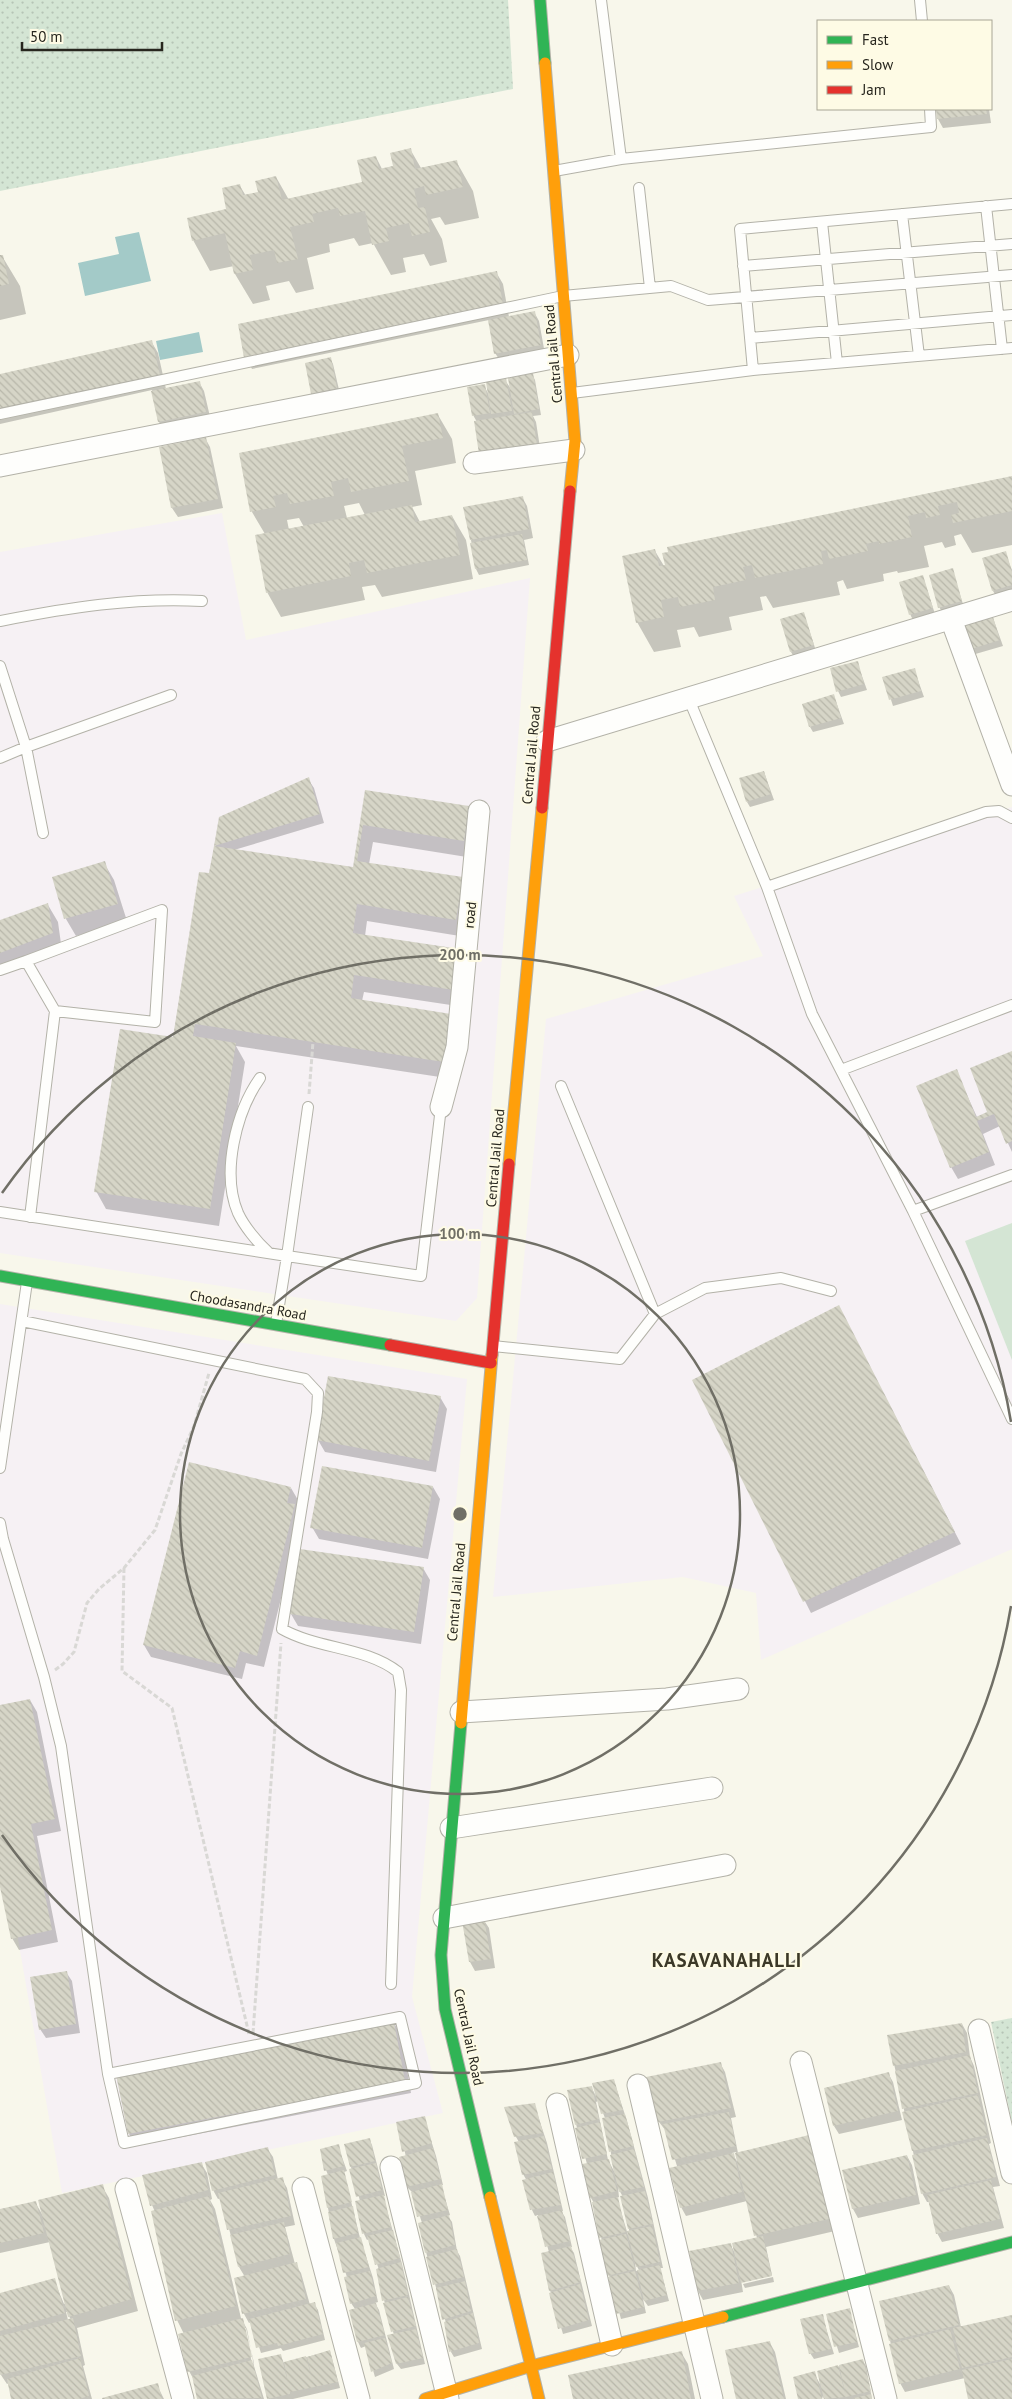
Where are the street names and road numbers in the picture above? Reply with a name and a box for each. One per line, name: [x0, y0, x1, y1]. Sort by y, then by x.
street label: Central Jail Road: [540, 304, 566, 404]
street label: Central Jail Road: [518, 705, 544, 805]
street label: road: [460, 901, 480, 929]
street label: Central Jail Road: [482, 1108, 508, 1208]
street label: Choodasandra Road: [188, 1286, 308, 1324]
street label: Central Jail Road: [443, 1542, 469, 1642]
street label: Central Jail Road: [450, 1987, 488, 2087]

